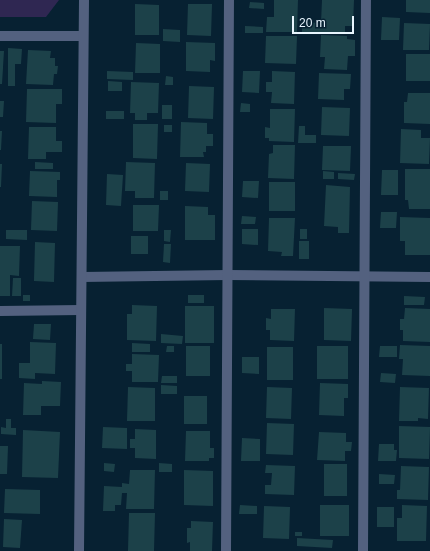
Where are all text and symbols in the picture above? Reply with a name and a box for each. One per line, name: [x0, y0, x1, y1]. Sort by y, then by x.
scale bar: [294, 8, 356, 34]
text: 20 m: [299, 16, 326, 30]

